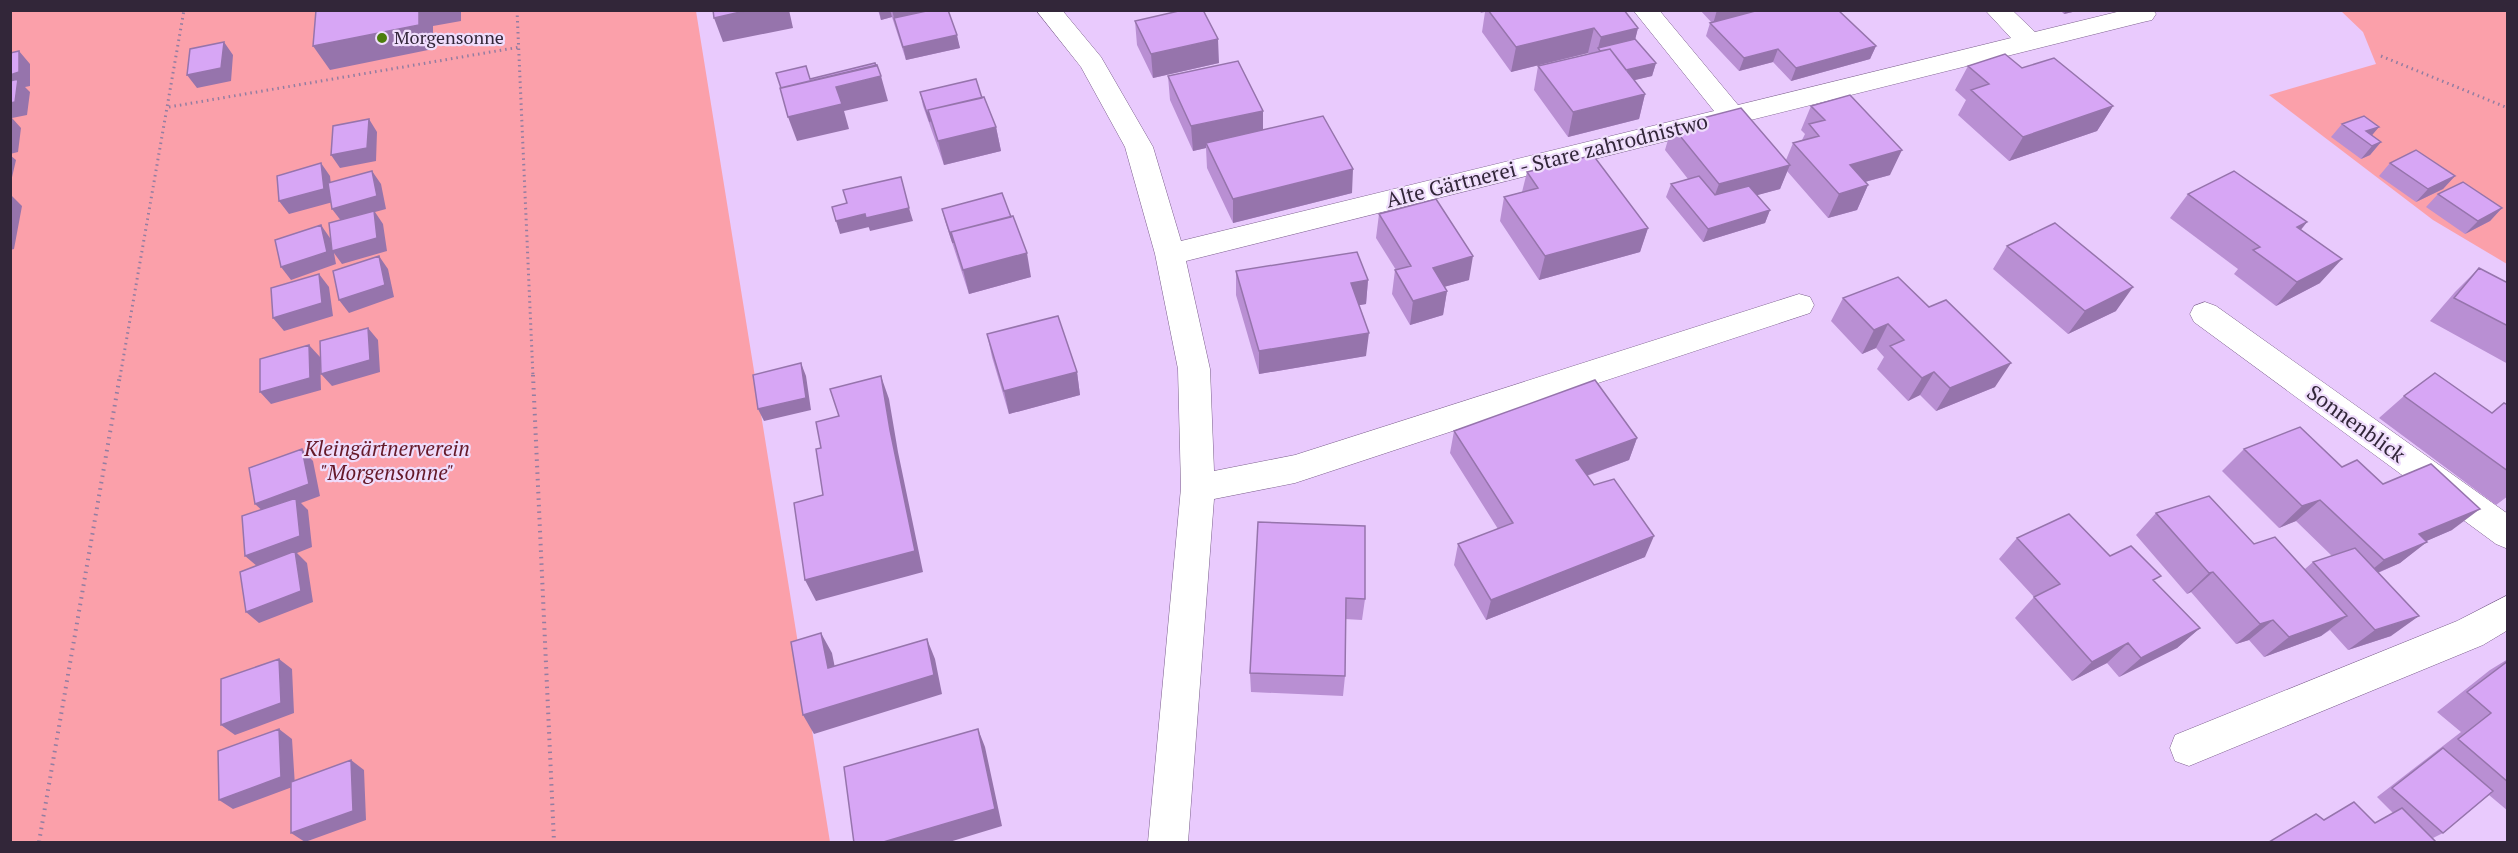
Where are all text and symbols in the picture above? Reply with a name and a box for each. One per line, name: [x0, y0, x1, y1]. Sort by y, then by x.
place label: Morgensonne: [394, 25, 504, 49]
marker: Morgensonne: [375, 31, 389, 45]
street label: Alte Gärtnerei - Stare zahrodnistwo: [1383, 106, 1711, 214]
street label: Sonnenblick: [2302, 378, 2412, 469]
park label: Kleingärtnerverein "Morgensonne": [303, 434, 470, 486]

